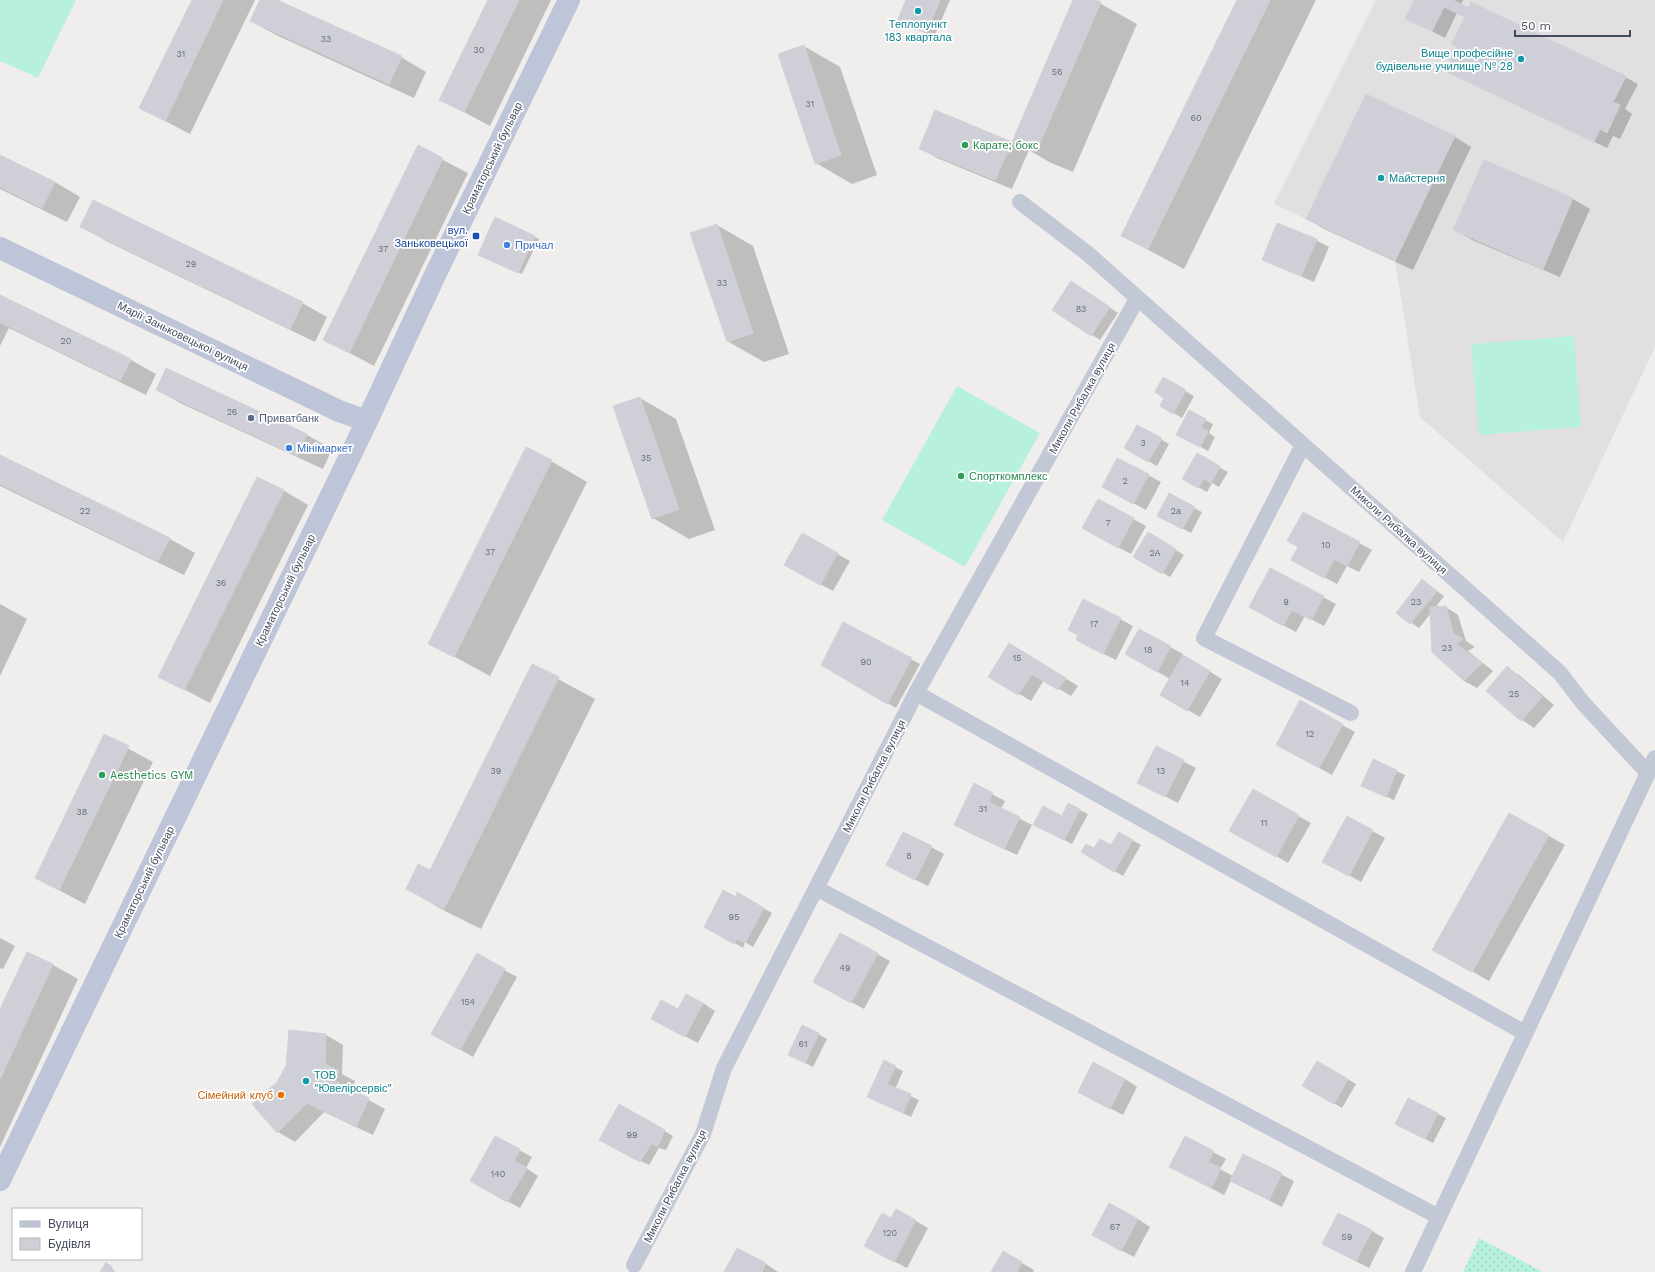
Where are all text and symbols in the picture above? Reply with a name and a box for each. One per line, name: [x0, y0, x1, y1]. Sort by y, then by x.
marker: Теплопункт 183 квартала: [913, 6, 923, 16]
scale bar: [1515, 12, 1630, 38]
place label: Теплопункт 183 квартала: [884, 18, 952, 44]
text: 50 m: [1521, 19, 1551, 33]
house number: 33: [321, 34, 331, 44]
house number: 30: [474, 45, 485, 55]
place label: Вище професійне будівельне училище № 28: [1376, 47, 1513, 73]
house number: 31: [177, 49, 185, 59]
marker: Вище професійне будівельне училище № 28: [1516, 54, 1526, 64]
house number: 56: [1052, 67, 1062, 77]
house number: 31: [806, 99, 814, 109]
street label: Краматорський бульвар: [460, 100, 525, 216]
house number: 60: [1190, 113, 1202, 123]
place label: Карате; бокс: [973, 139, 1039, 152]
marker: Карате; бокс: [960, 140, 970, 150]
place label: Майстерня: [1389, 172, 1445, 185]
marker: Майстерня: [1376, 173, 1386, 183]
place label: вул. Заньковецької: [394, 224, 468, 250]
marker: вул. Заньковецької: [471, 231, 481, 241]
place label: Причал: [515, 239, 553, 252]
marker: Причал: [502, 240, 512, 250]
house number: 37: [378, 244, 388, 254]
house number: 29: [186, 259, 196, 269]
house number: 33: [717, 278, 727, 288]
street label: Марії Заньковецької вулиця: [115, 299, 250, 374]
house number: 83: [1076, 304, 1086, 314]
house number: 20: [61, 336, 72, 346]
street label: Миколи Рибалка вулиця: [1046, 340, 1118, 456]
house number: 26: [227, 407, 237, 417]
place label: Приватбанк: [259, 412, 319, 425]
marker: Приватбанк: [246, 413, 256, 423]
house number: 3: [1140, 438, 1146, 448]
place label: Мінімаркет: [297, 442, 353, 455]
marker: Мінімаркет: [284, 443, 294, 453]
house number: 35: [641, 453, 651, 463]
place label: Спорткомплекс: [969, 470, 1048, 483]
marker: Спорткомплекс: [956, 471, 966, 481]
house number: 2: [1122, 476, 1128, 486]
street label: Миколи Рибалка вулиця: [1348, 484, 1450, 577]
house number: 22: [80, 506, 90, 516]
house number: 2а: [1171, 506, 1181, 516]
house number: 7: [1105, 518, 1111, 528]
street label: Краматорський бульвар: [253, 532, 318, 648]
house number: 10: [1321, 540, 1331, 550]
house number: 37: [485, 547, 495, 557]
house number: 2А: [1149, 548, 1161, 558]
house number: 36: [216, 578, 226, 588]
house number: 9: [1283, 597, 1289, 607]
house number: 23: [1411, 597, 1421, 607]
house number: 17: [1090, 619, 1098, 629]
house number: 23: [1442, 643, 1452, 653]
house number: 18: [1143, 645, 1153, 655]
house number: 15: [1013, 653, 1021, 663]
house number: 90: [860, 657, 872, 667]
house number: 14: [1180, 678, 1190, 688]
house number: 25: [1509, 689, 1519, 699]
street label: Миколи Рибалка вулиця: [840, 718, 909, 835]
house number: 12: [1306, 729, 1314, 739]
house number: 39: [491, 766, 501, 776]
house number: 13: [1157, 766, 1165, 776]
place label: Aesthetics GYM: [110, 769, 193, 782]
marker: Aesthetics GYM: [97, 770, 107, 780]
house number: 31: [979, 804, 987, 814]
house number: 38: [77, 807, 87, 817]
house number: 11: [1260, 818, 1268, 828]
street label: Краматорський бульвар: [112, 824, 177, 940]
house number: 8: [906, 851, 912, 861]
house number: 95: [729, 912, 739, 922]
house number: 49: [839, 963, 851, 973]
house number: 154: [461, 997, 476, 1007]
house number: 61: [799, 1039, 807, 1049]
place label: ТОВ "Ювелірсервіс": [314, 1069, 392, 1095]
marker: ТОВ "Ювелірсервіс": [301, 1076, 311, 1086]
place label: Сімейний клуб: [197, 1089, 273, 1102]
marker: Сімейний клуб: [276, 1090, 286, 1100]
street label: Миколи Рибалка вулиця: [641, 1128, 710, 1245]
house number: 99: [626, 1130, 638, 1140]
house number: 140: [491, 1169, 506, 1179]
legend: [12, 1208, 142, 1260]
text: Вулиця: [48, 1217, 89, 1231]
house number: 67: [1110, 1222, 1120, 1232]
house number: 120: [883, 1228, 898, 1238]
house number: 59: [1342, 1232, 1352, 1242]
text: Будівля: [48, 1237, 90, 1251]

